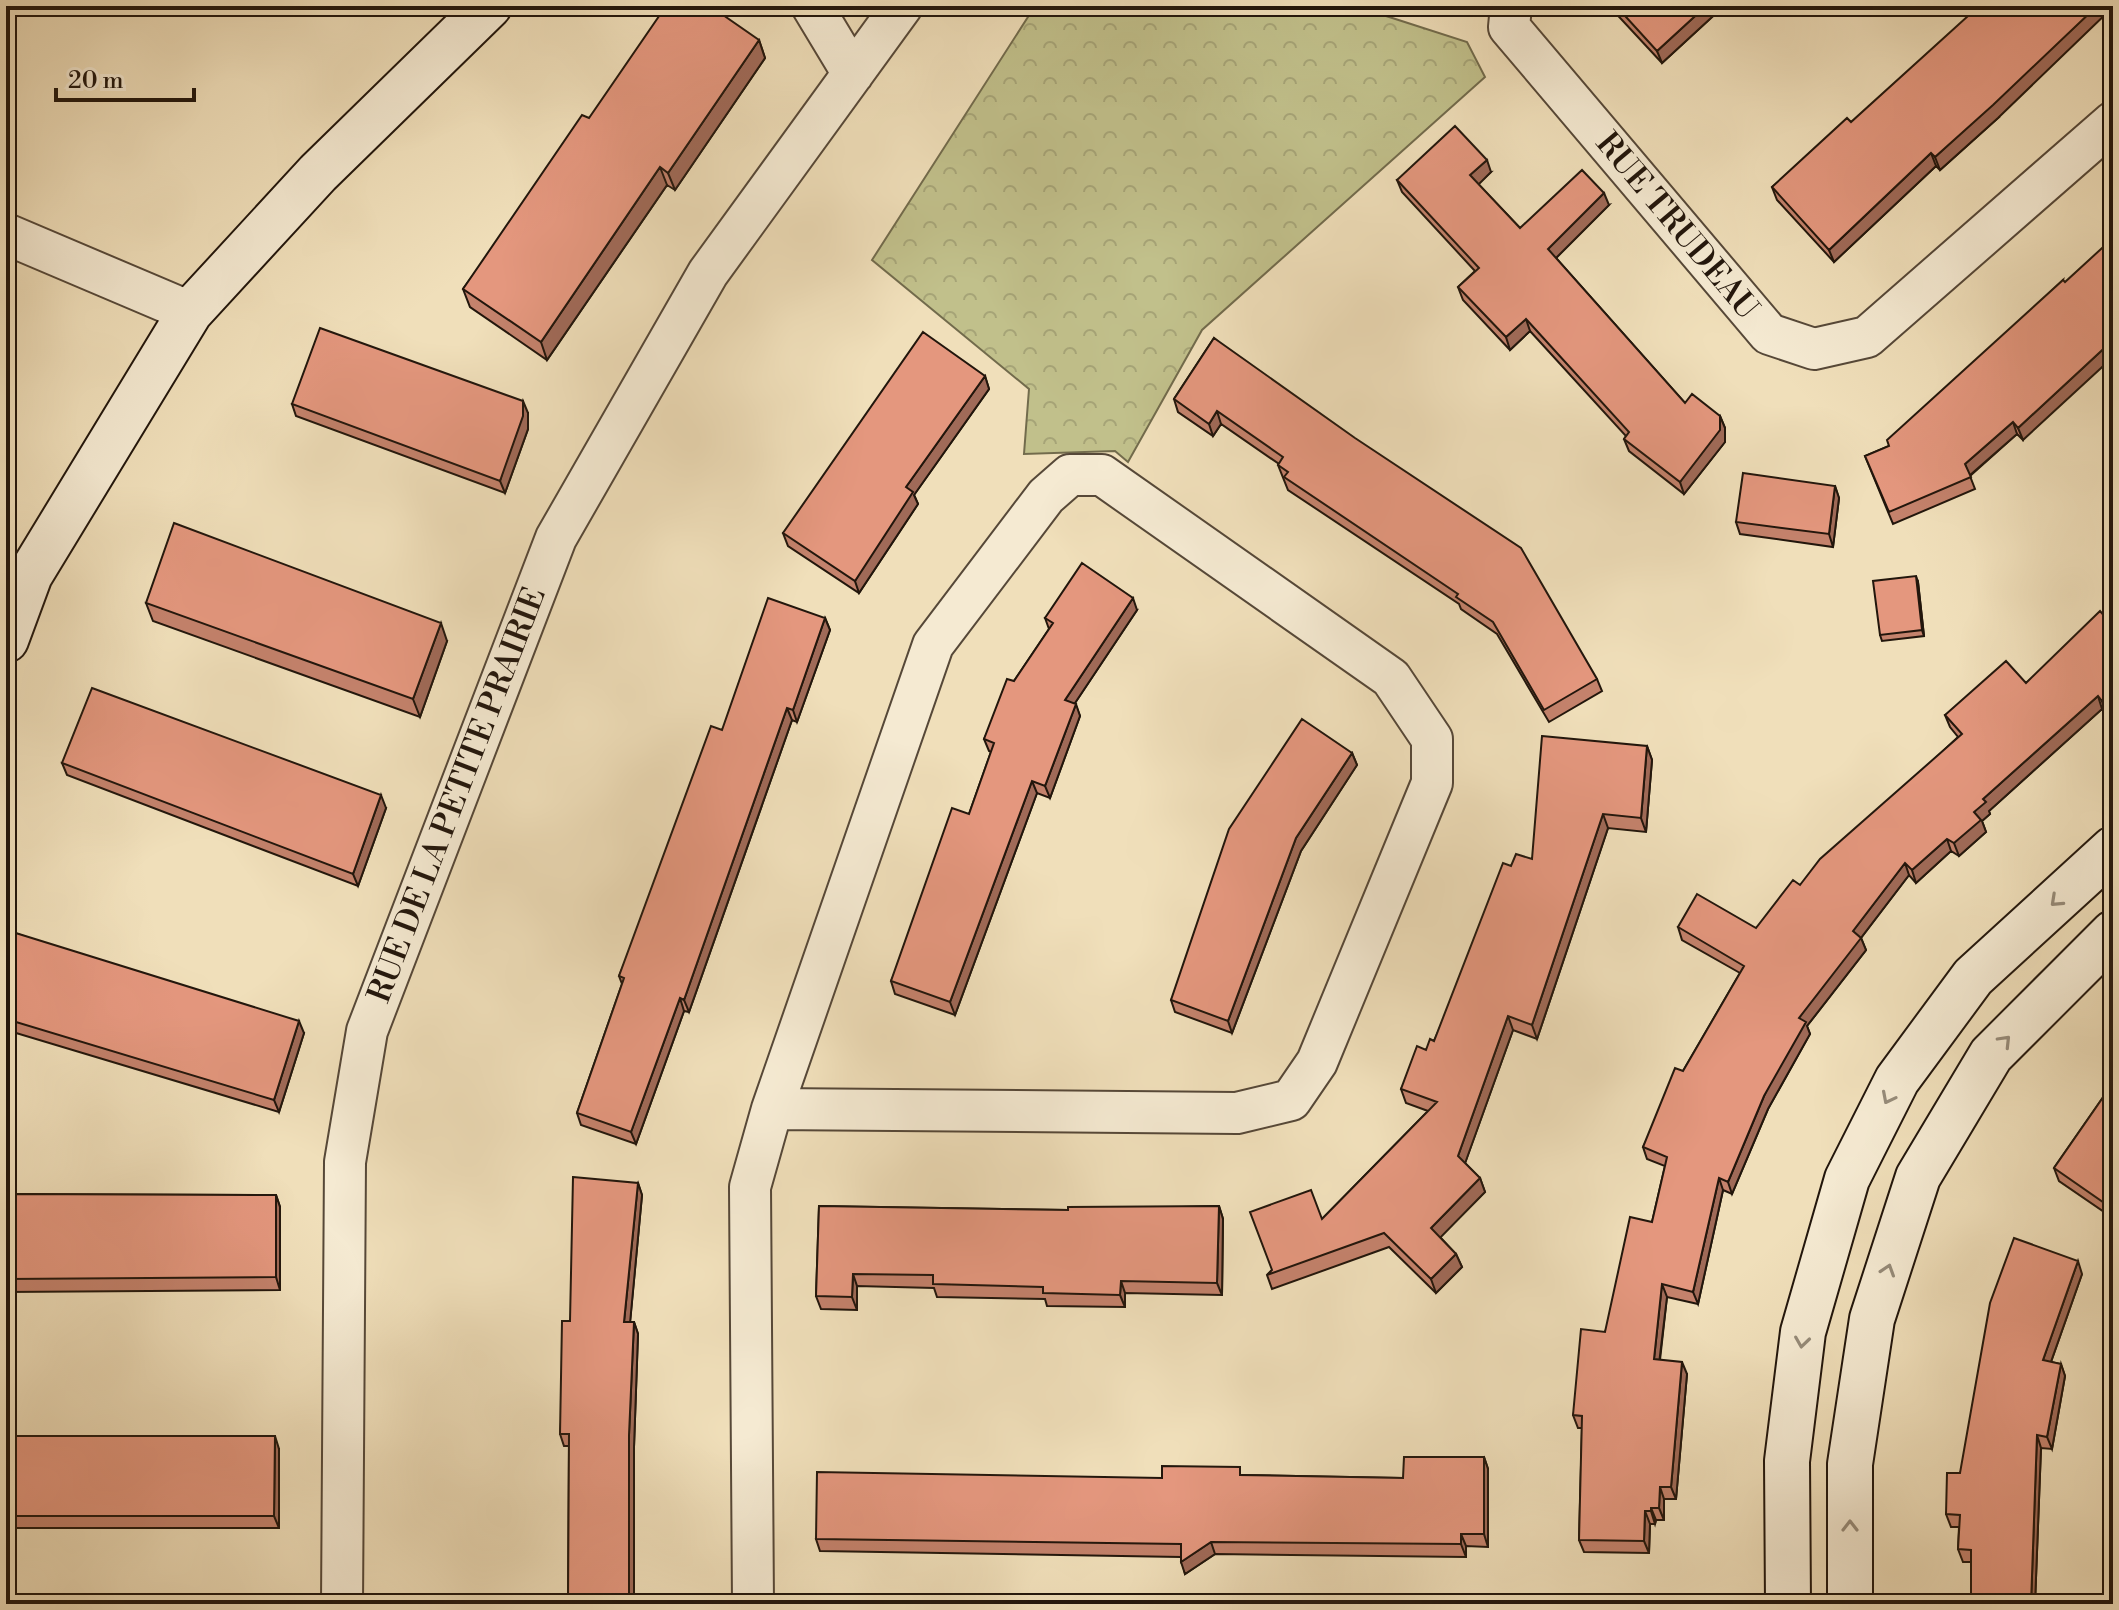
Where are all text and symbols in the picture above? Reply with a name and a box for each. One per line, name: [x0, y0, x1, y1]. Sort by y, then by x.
scale bar: [56, 52, 194, 102]
text: 20 m: [68, 66, 124, 96]
street label: RUE TRUDEAU: [1587, 124, 1767, 328]
street label: RUE DE LA PETITE PRAIRIE: [359, 582, 555, 1008]
one-way arrow: [2050, 892, 2065, 906]
one-way arrow: [1996, 1036, 2010, 1050]
one-way arrow: [1882, 1090, 1898, 1104]
one-way arrow: [1878, 1264, 1894, 1278]
one-way arrow: [1794, 1335, 1811, 1349]
one-way arrow: [1841, 1519, 1859, 1532]

